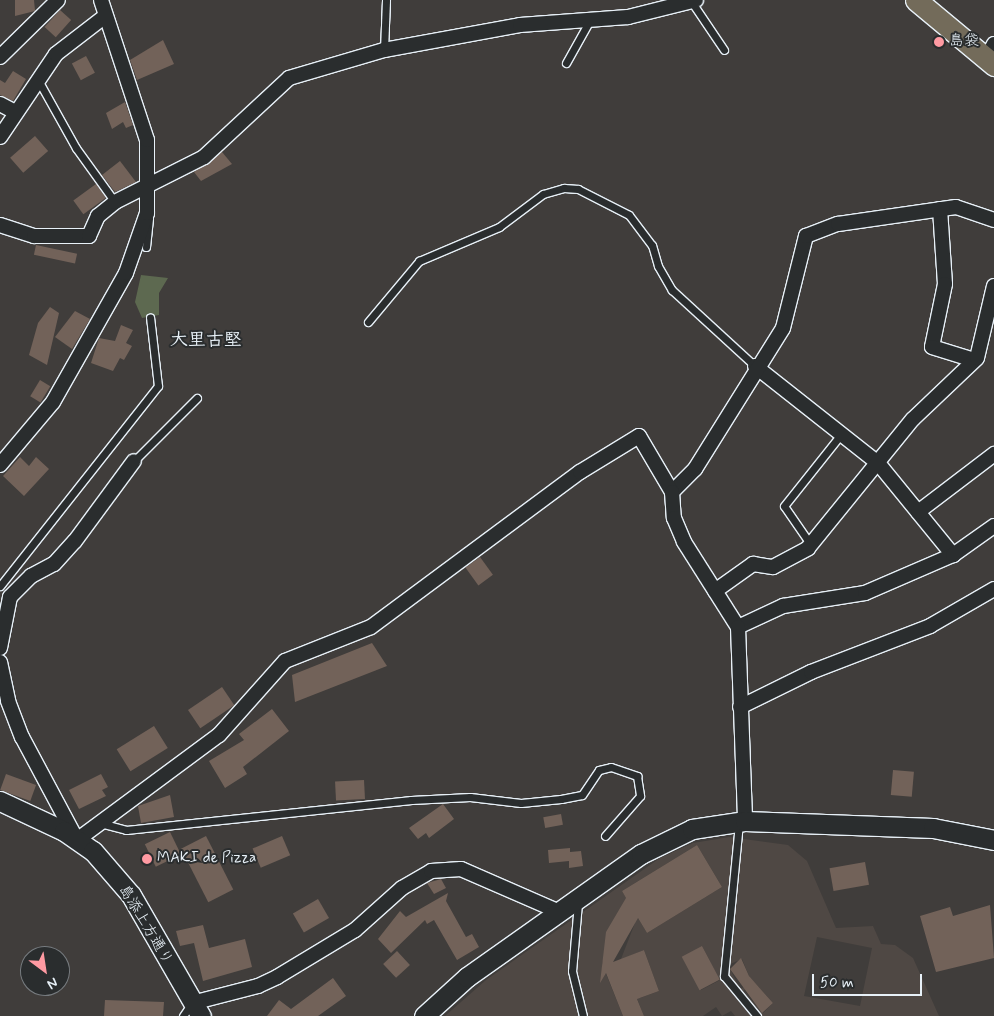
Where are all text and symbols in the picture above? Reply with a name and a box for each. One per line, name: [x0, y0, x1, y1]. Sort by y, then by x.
place label: 島袋: [949, 33, 979, 51]
marker: 島袋: [933, 36, 945, 48]
district label: 大里古堅: [170, 329, 242, 351]
place label: MAKI de Pizza: [157, 850, 256, 868]
marker: MAKI de Pizza: [141, 853, 153, 865]
street label: 島添上方通り: [114, 882, 176, 968]
north arrow: [20, 946, 70, 996]
scale bar: [814, 964, 924, 996]
text: N: [44, 973, 61, 993]
text: 50 m: [820, 973, 854, 993]

